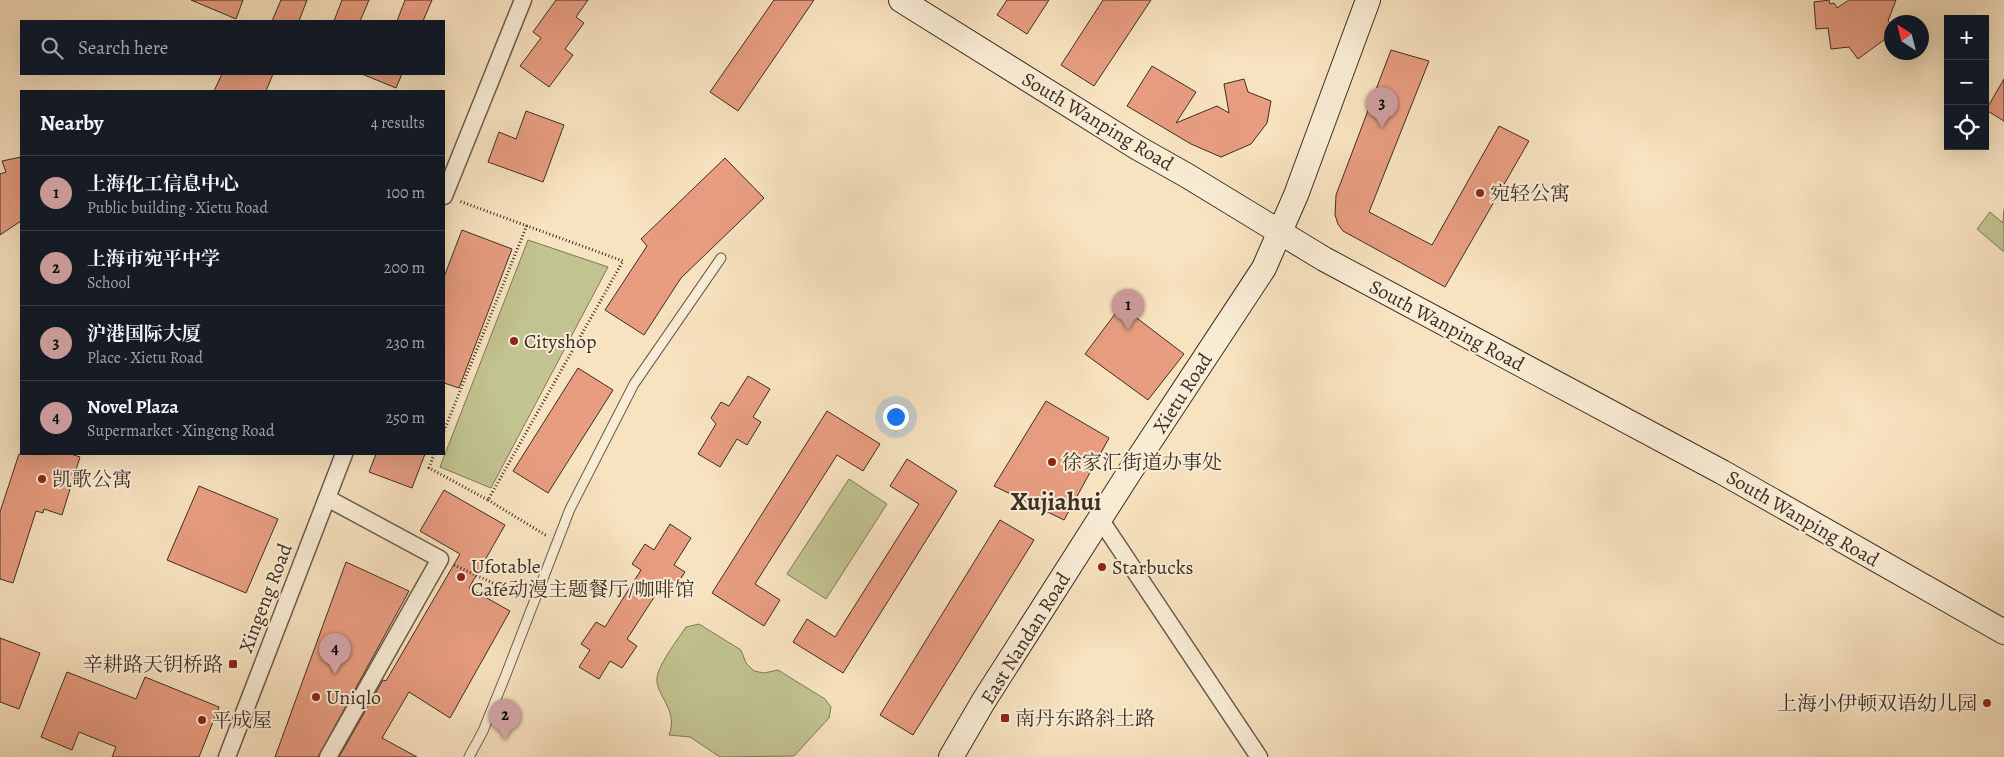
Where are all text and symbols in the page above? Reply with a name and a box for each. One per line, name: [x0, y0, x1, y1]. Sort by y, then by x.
north arrow: [1884, 15, 1929, 60]
map controls: [1944, 15, 1989, 150]
button: +: [1944, 15, 1989, 60]
search box: [20, 20, 445, 75]
icon: search: [38, 34, 66, 62]
text: Search here: [78, 35, 168, 61]
button: −: [1944, 60, 1989, 105]
street label: South Wanping Road: [1017, 65, 1179, 178]
pin: 3: [1366, 87, 1398, 128]
button: locate: [1944, 105, 1989, 150]
text: Nearby: [40, 109, 103, 137]
text: 4 results: [371, 112, 425, 134]
text: 上海化工信息中心: [87, 171, 239, 197]
place label: 宛轻公寓: [1490, 180, 1570, 207]
text: 1: [53, 182, 59, 204]
text: 100 m: [386, 182, 425, 204]
marker: 宛轻公寓: [1474, 187, 1486, 199]
text: Public building · Xietu Road: [87, 197, 268, 219]
text: 上海市宛平中学: [87, 246, 220, 272]
text: 2: [52, 257, 60, 279]
text: 200 m: [384, 257, 425, 279]
text: School: [87, 272, 130, 294]
street label: South Wanping Road: [1364, 273, 1529, 378]
pin: 1: [1112, 289, 1144, 330]
text: 沪港国际大厦: [87, 321, 201, 347]
place label: Cityshop: [524, 328, 597, 355]
text: 3: [53, 332, 59, 354]
text: 230 m: [386, 332, 425, 354]
marker: Cityshop: [508, 335, 520, 347]
text: Place · Xietu Road: [87, 347, 203, 369]
street label: Xietu Road: [1146, 348, 1219, 439]
text: Novel Plaza: [87, 394, 179, 420]
your location: [883, 404, 909, 430]
text: 4: [52, 407, 60, 429]
text: 250 m: [386, 407, 425, 429]
text: Supermarket · Xingeng Road: [87, 420, 275, 442]
place label: 徐家汇街道办事处: [1062, 449, 1222, 476]
marker: 徐家汇街道办事处: [1046, 456, 1058, 468]
street label: South Wanping Road: [1721, 464, 1884, 573]
place label: 凯歌公寓: [52, 466, 132, 493]
marker: 凯歌公寓: [36, 473, 48, 485]
district label: Xujiahui: [1011, 485, 1101, 519]
street label: Xingeng Road: [232, 539, 299, 657]
place label: Ufotable Café动漫主题餐厅/咖啡馆: [471, 553, 695, 603]
place label: Starbucks: [1112, 554, 1194, 581]
marker: Starbucks: [1096, 561, 1108, 573]
street label: East Nandan Road: [974, 567, 1077, 709]
marker: Ufotable Café动漫主题餐厅/咖啡馆: [455, 571, 467, 583]
pin: 4: [319, 633, 351, 674]
place label: 辛耕路天钥桥路: [83, 651, 223, 678]
marker: 辛耕路天钥桥路: [227, 658, 239, 670]
place label: Uniqlo: [326, 684, 381, 711]
place label: 上海小伊顿双语幼儿园: [1777, 690, 1977, 717]
marker: Uniqlo: [310, 691, 322, 703]
marker: 上海小伊顿双语幼儿园: [1981, 697, 1993, 709]
pin: 2: [489, 699, 521, 740]
place label: 南丹东路斜土路: [1015, 705, 1155, 732]
place label: 平成屋: [212, 707, 272, 734]
marker: 南丹东路斜土路: [999, 712, 1011, 724]
marker: 平成屋: [196, 714, 208, 726]

